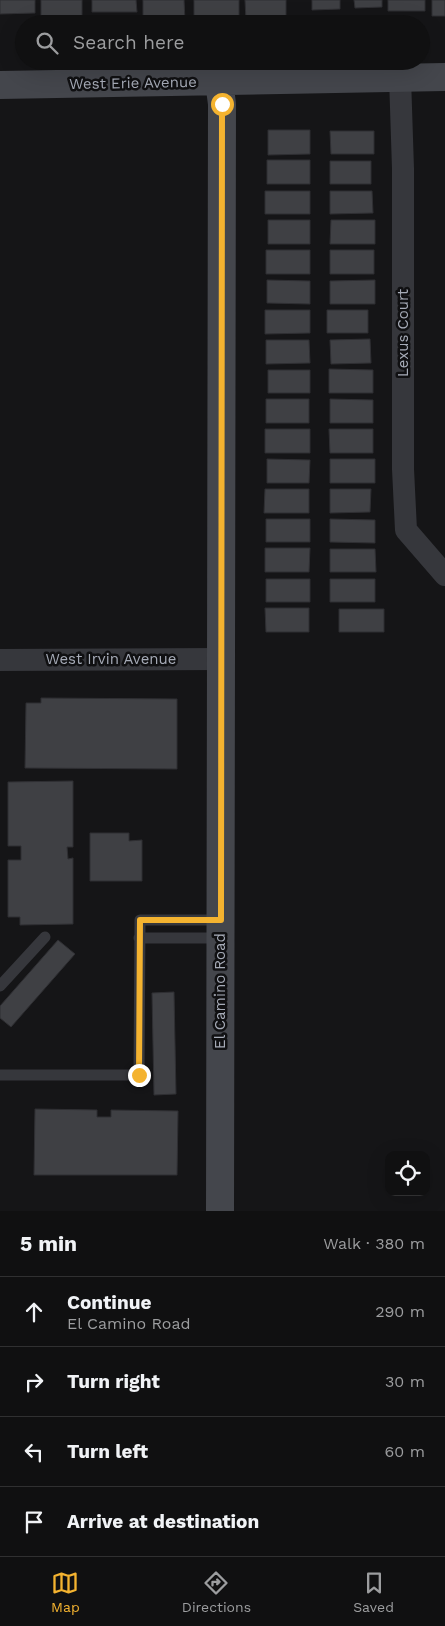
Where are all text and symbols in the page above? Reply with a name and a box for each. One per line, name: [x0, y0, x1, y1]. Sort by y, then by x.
search box: [15, 15, 430, 70]
icon: search: [33, 29, 61, 57]
text: Search here: [73, 31, 184, 54]
street label: West Erie Avenue: [69, 73, 197, 93]
route start: [211, 93, 234, 116]
street label: Lexus Court: [394, 288, 412, 377]
street label: West Irvin Avenue: [46, 650, 177, 668]
street label: El Camino Road: [211, 933, 229, 1049]
route end: [128, 1064, 151, 1087]
map controls: [385, 1151, 430, 1196]
button: locate: [385, 1151, 430, 1196]
text: 5 min: [20, 1231, 77, 1256]
text: Walk · 380 m: [323, 1234, 425, 1253]
text: Continue: [67, 1291, 151, 1314]
icon: ahead: [20, 1298, 48, 1326]
text: 290 m: [375, 1302, 425, 1321]
text: El Camino Road: [67, 1314, 191, 1333]
icon: right: [20, 1368, 48, 1396]
text: Turn right: [67, 1370, 160, 1393]
text: 30 m: [385, 1372, 425, 1391]
icon: left: [20, 1438, 48, 1466]
text: Turn left: [67, 1440, 148, 1463]
text: 60 m: [385, 1442, 425, 1461]
icon: arrive: [20, 1508, 48, 1536]
text: Arrive at destination: [67, 1510, 259, 1533]
tab: Map: [51, 1569, 80, 1615]
tab: Directions: [182, 1569, 251, 1615]
tab: Saved: [353, 1569, 394, 1615]

